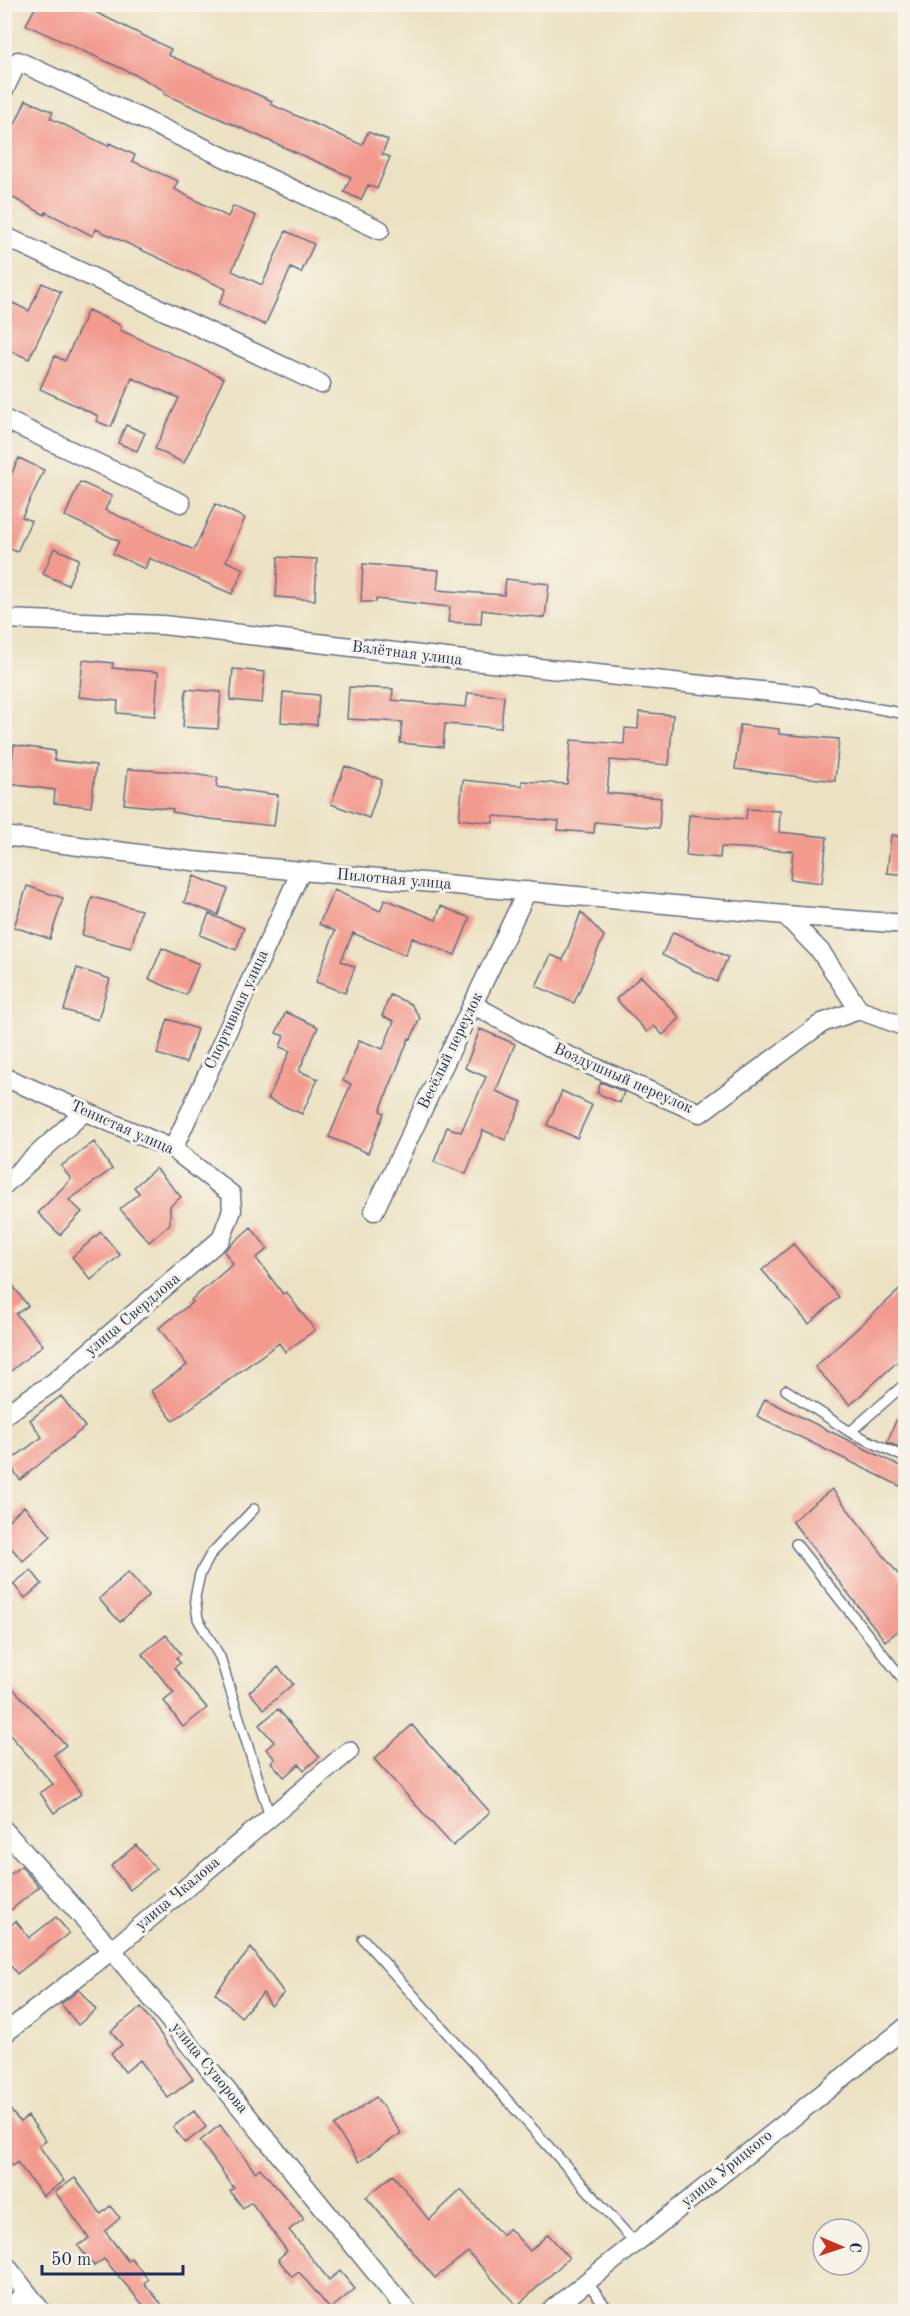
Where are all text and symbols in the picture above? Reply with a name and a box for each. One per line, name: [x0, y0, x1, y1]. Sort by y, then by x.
street label: Взлётная улица: [351, 639, 463, 669]
street label: Пилотная улица: [336, 867, 452, 893]
street label: Спортивная улица: [202, 948, 272, 1072]
street label: Весёлый переулок: [416, 990, 486, 1112]
street label: Воздушный переулок: [551, 1041, 695, 1117]
street label: Тенистая улица: [68, 1098, 176, 1158]
street label: улица Свердлова: [82, 1271, 184, 1359]
street label: улица Чкалова: [133, 1854, 223, 1934]
street label: улица Суворова: [168, 2019, 251, 2117]
street label: улица Урицкого: [678, 2127, 776, 2210]
north arrow: [811, 2217, 871, 2277]
scale bar: [42, 2238, 183, 2276]
text: С: [846, 2242, 862, 2253]
text: 50 m: [51, 2251, 91, 2269]

